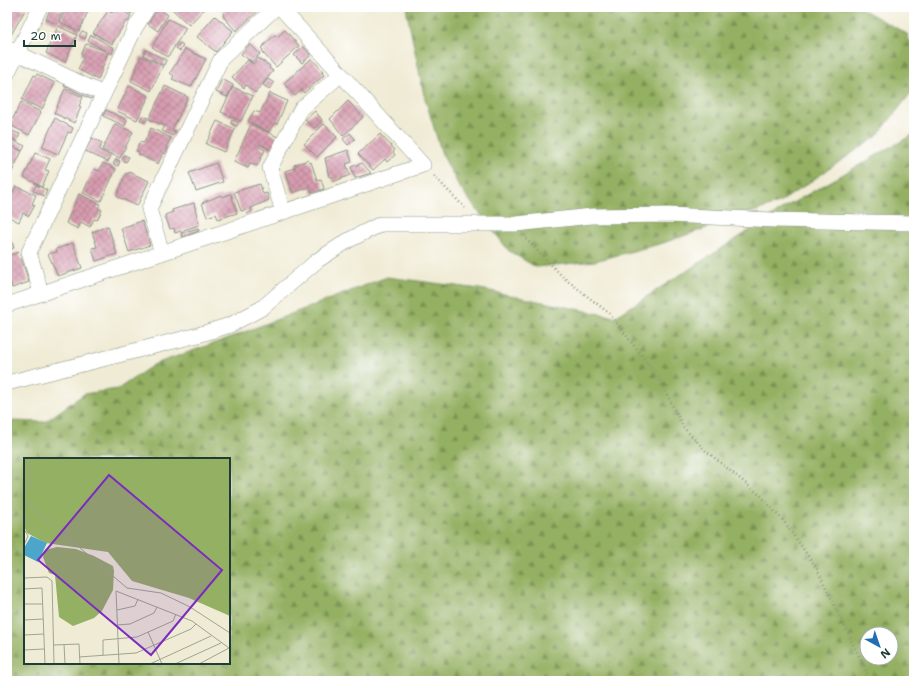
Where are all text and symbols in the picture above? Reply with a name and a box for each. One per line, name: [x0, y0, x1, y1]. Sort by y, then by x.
scale bar: [24, 22, 75, 48]
text: 20 m: [30, 28, 61, 44]
inset map: [24, 458, 230, 664]
north arrow: [859, 626, 899, 666]
text: N: [877, 645, 893, 662]

